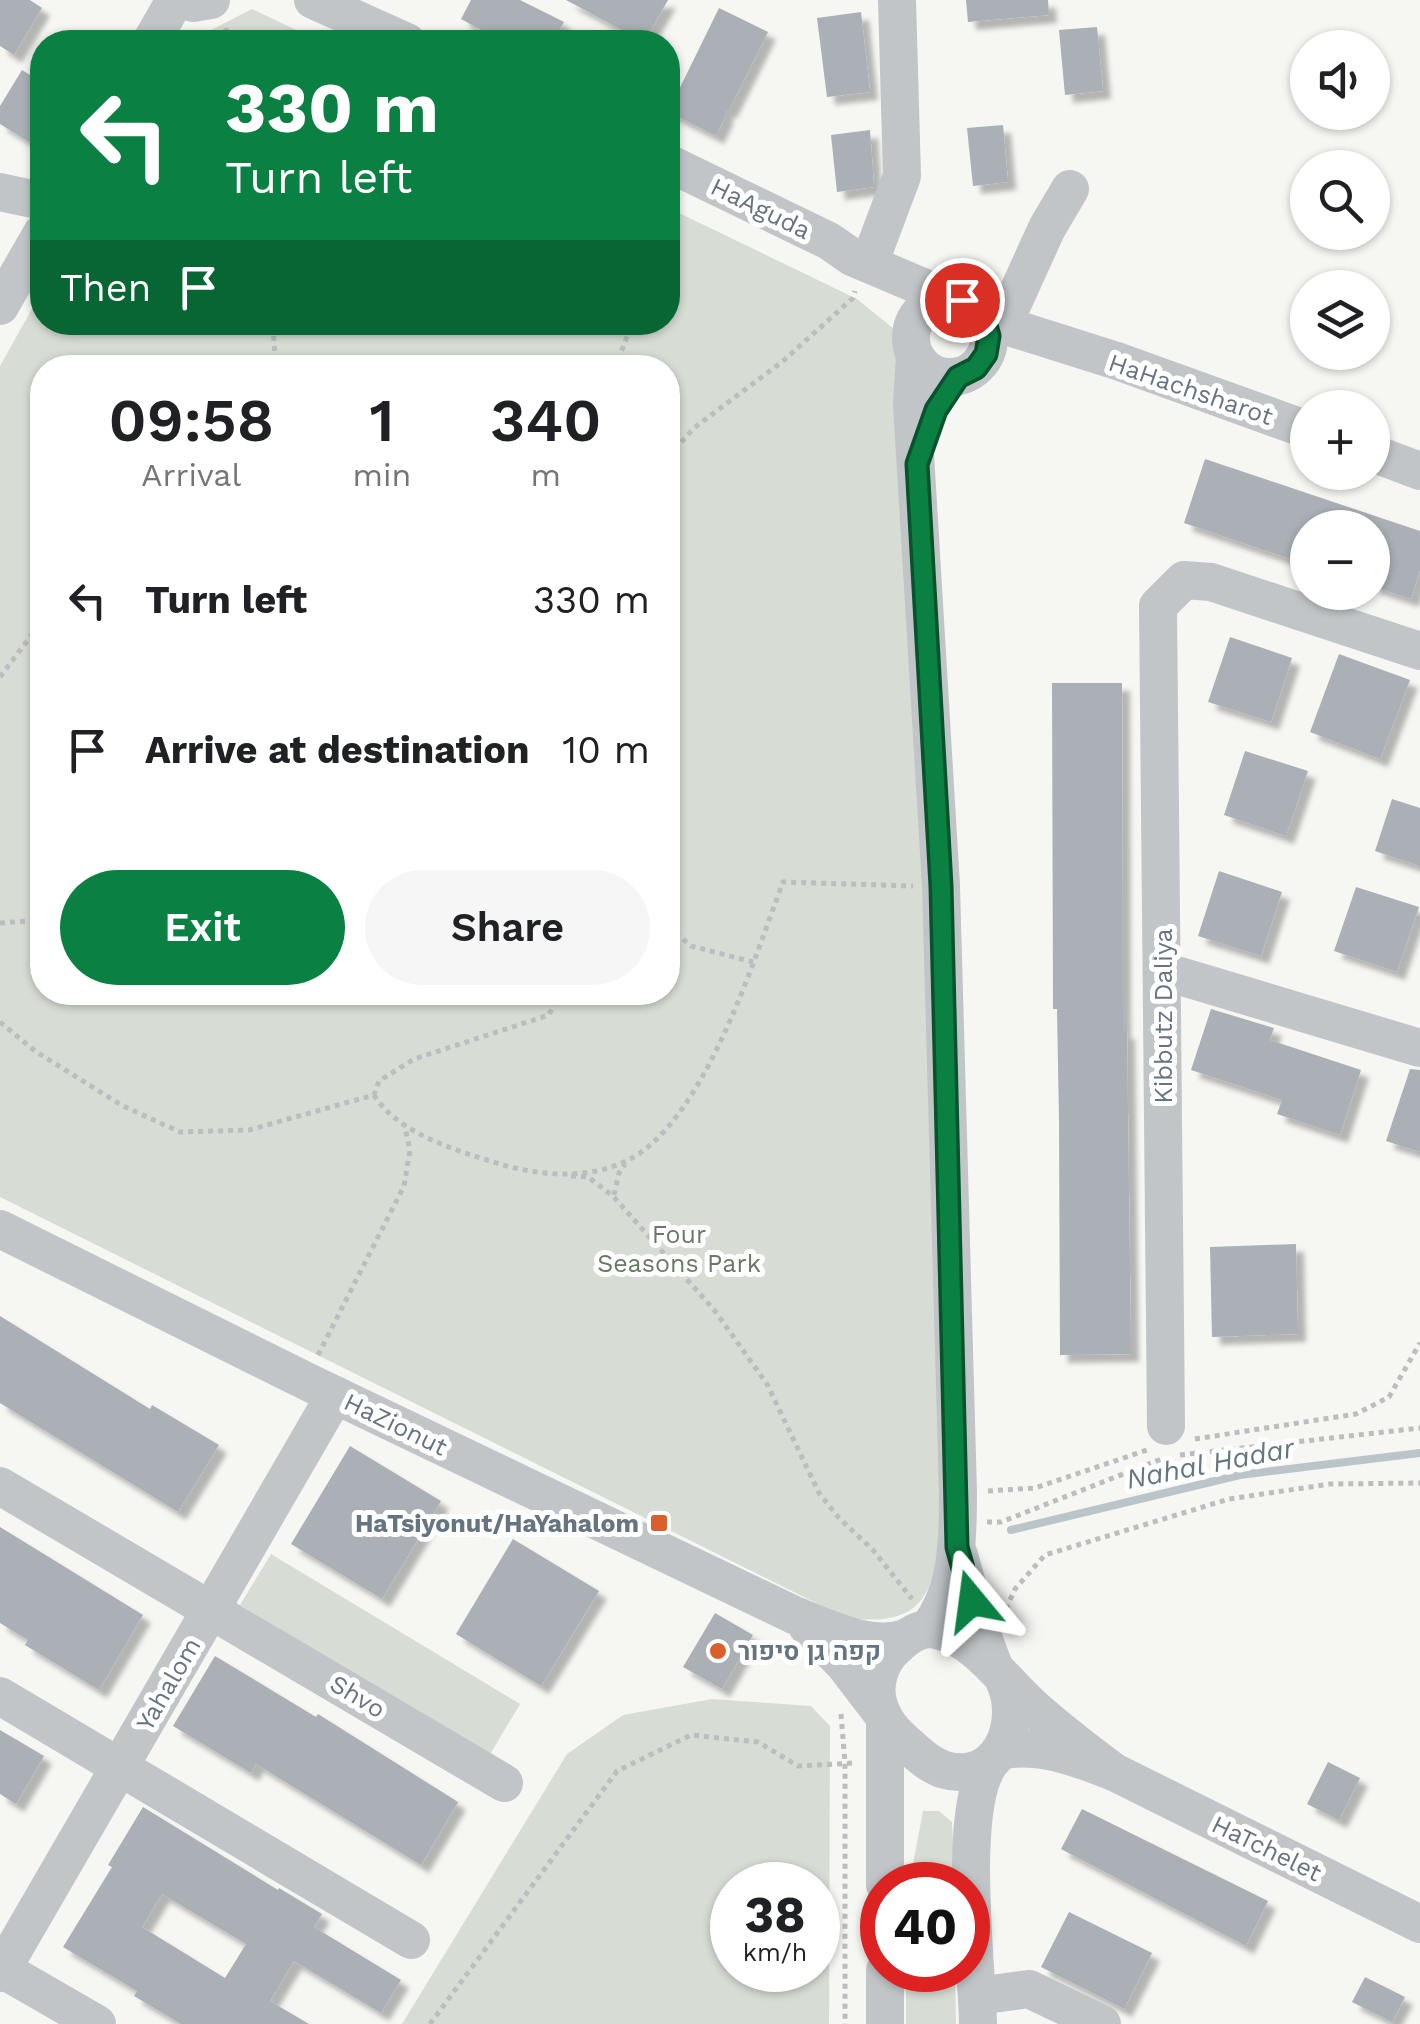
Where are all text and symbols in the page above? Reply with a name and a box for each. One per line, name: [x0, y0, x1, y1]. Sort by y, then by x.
map controls: [1290, 30, 1390, 610]
button: sound: [1290, 30, 1390, 130]
text: 330 m: [225, 67, 439, 149]
icon: left: [60, 70, 190, 200]
button: search: [1290, 150, 1390, 250]
text: Turn left: [225, 151, 412, 204]
street label: HaAguda: [706, 172, 815, 245]
pin: [920, 258, 1005, 343]
icon: arrive: [171, 260, 226, 315]
text: Then: [60, 266, 151, 310]
button: layers: [1290, 270, 1390, 370]
icon: arrive: [935, 273, 990, 328]
street label: HaHachsharot: [1105, 348, 1277, 431]
text: 09:58: [109, 385, 274, 456]
text: 1: [370, 385, 394, 456]
text: 340: [490, 385, 601, 456]
button: +: [1290, 390, 1390, 490]
text: Arrival: [141, 456, 241, 494]
text: min: [353, 456, 411, 494]
text: m: [530, 456, 561, 494]
button: −: [1290, 510, 1390, 610]
icon: left: [60, 573, 115, 628]
text: Turn left: [145, 578, 307, 622]
text: 330 m: [533, 578, 650, 622]
icon: arrive: [60, 723, 115, 778]
text: Arrive at destination: [145, 728, 530, 772]
text: 10 m: [562, 728, 650, 772]
button: Exit: [60, 870, 345, 985]
button: Share: [365, 870, 650, 985]
street label: Kibbutz Daliya: [1149, 928, 1178, 1104]
park label: Four Seasons Park: [597, 1220, 761, 1278]
street label: HaZionut: [339, 1387, 453, 1462]
water label: Nahal Hadar: [1123, 1431, 1298, 1496]
place label: HaTsiyonut/HaYahalom: [355, 1509, 639, 1538]
marker: HaTsiyonut/HaYahalom: [648, 1512, 670, 1534]
position arrow: [920, 1549, 1024, 1653]
street label: Yahalom: [130, 1633, 207, 1736]
place label: קפה גן סיפור: [738, 1637, 881, 1666]
marker: קפה גן סיפור: [707, 1640, 729, 1662]
street label: Shvo: [325, 1669, 391, 1724]
street label: HaTchelet: [1207, 1809, 1327, 1888]
speed limit sign: 40: [860, 1862, 990, 1992]
text: 38: [745, 1885, 806, 1944]
text: km/h: [743, 1938, 807, 1967]

